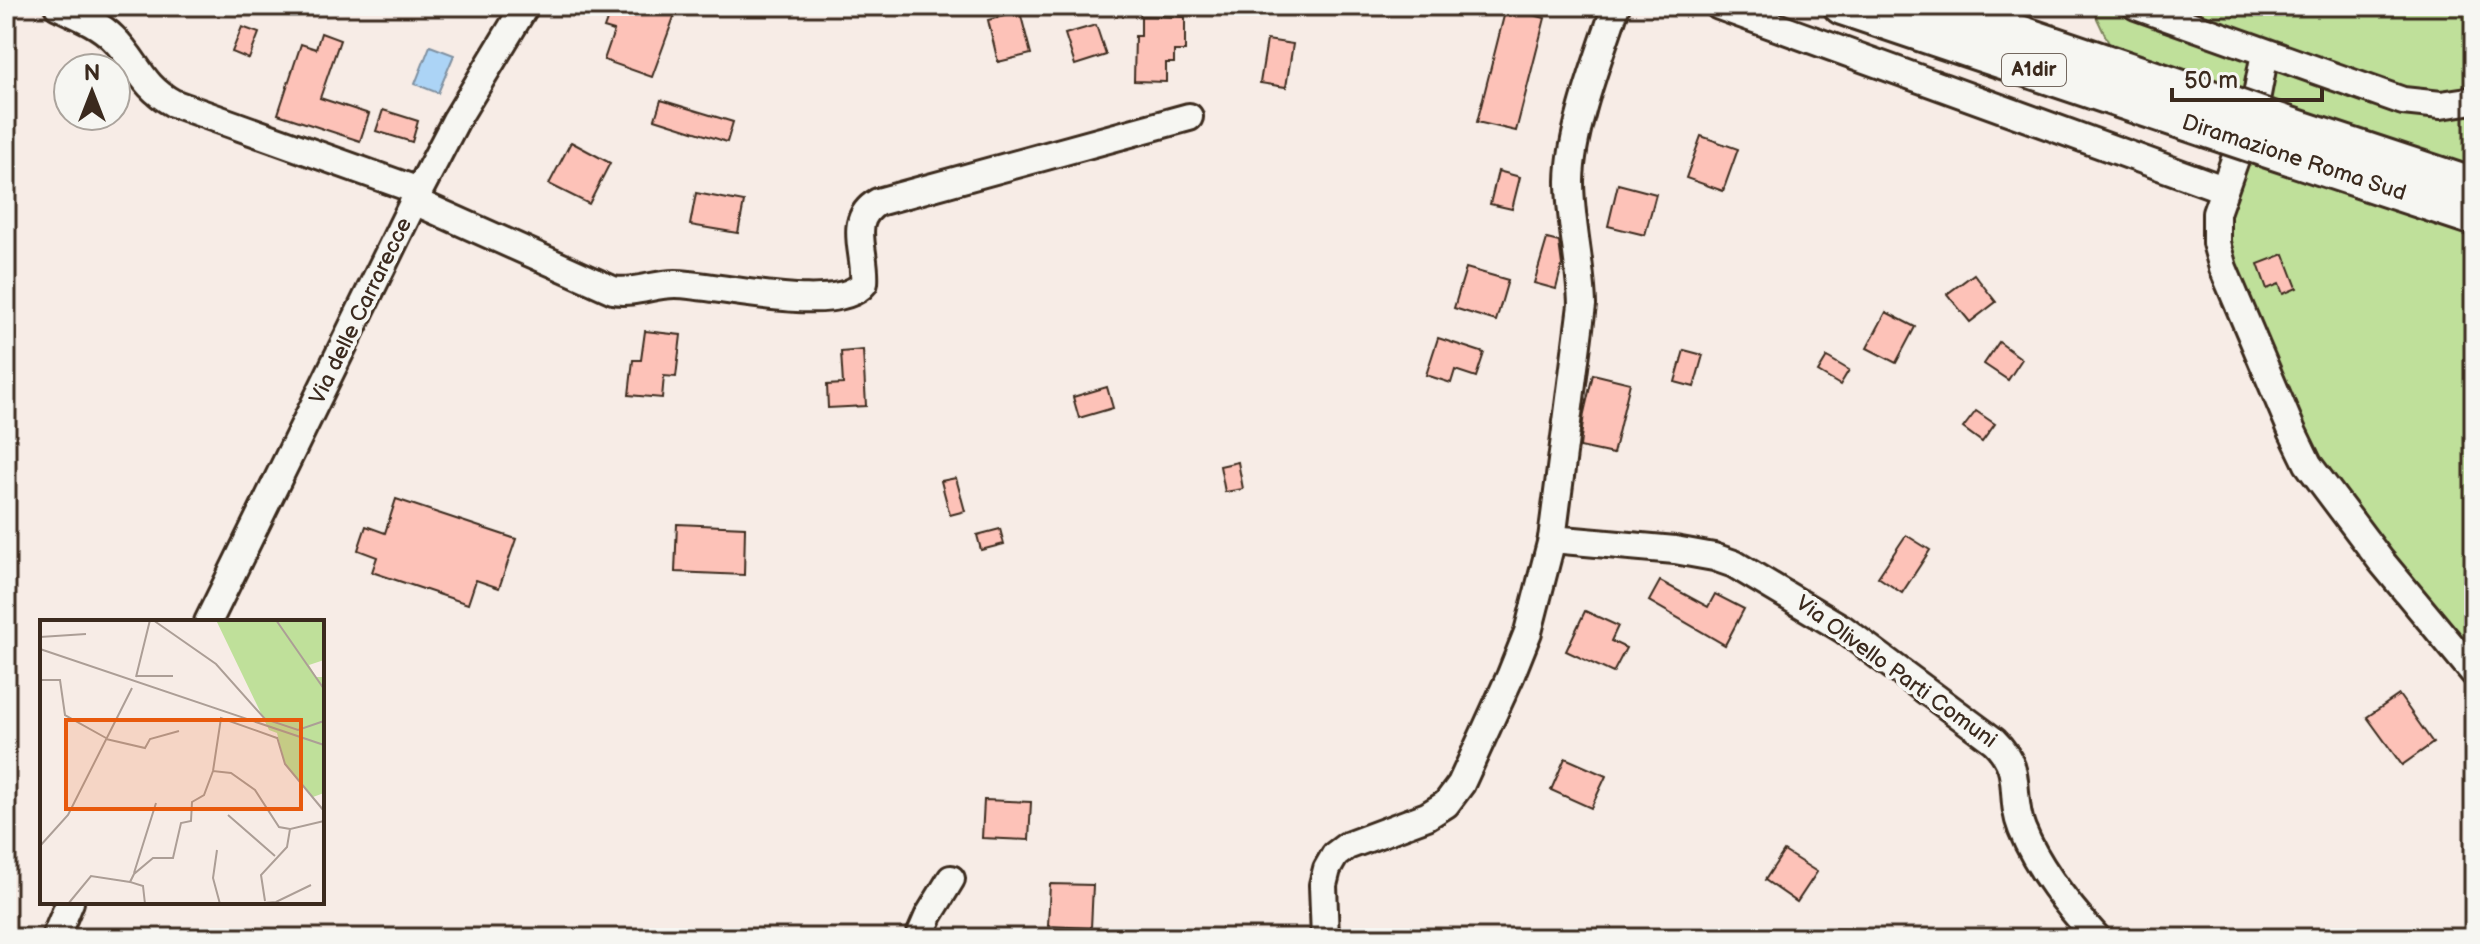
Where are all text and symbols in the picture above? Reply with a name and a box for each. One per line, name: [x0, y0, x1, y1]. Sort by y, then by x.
north arrow: [52, 52, 132, 132]
scale bar: [2172, 52, 2322, 102]
road number: A1dir: [2002, 54, 2066, 86]
text: N: [84, 60, 100, 87]
text: 50 m: [2184, 66, 2238, 95]
street label: Diramazione Roma Sud: [2179, 109, 2409, 207]
street label: Via delle Carrarecce: [304, 213, 418, 409]
street label: Via Olivello Parti Comuni: [1790, 590, 2002, 754]
inset map: [40, 620, 324, 904]

